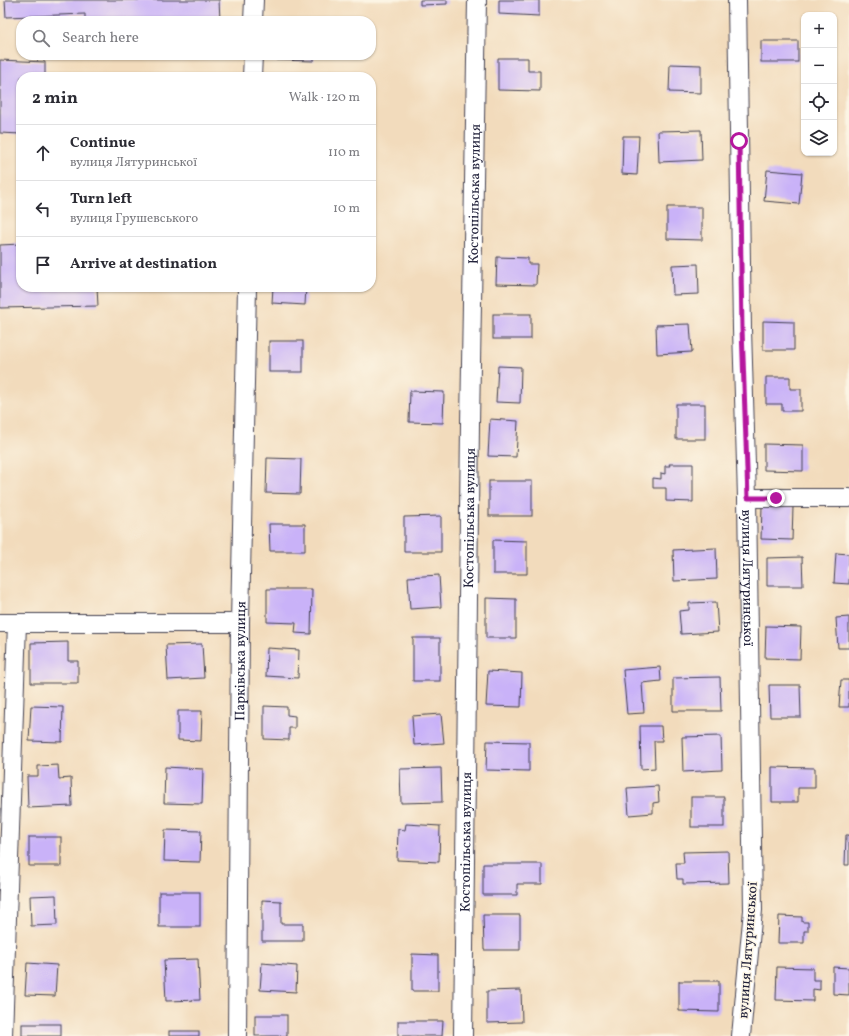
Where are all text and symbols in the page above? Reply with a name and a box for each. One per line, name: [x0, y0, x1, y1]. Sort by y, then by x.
map controls: [801, 12, 837, 156]
button: +: [801, 12, 837, 48]
search box: [16, 16, 376, 60]
icon: search: [30, 27, 52, 49]
text: Search here: [62, 28, 139, 49]
button: −: [801, 48, 837, 84]
button: locate: [801, 84, 837, 120]
text: 2 min: [32, 87, 78, 110]
text: Walk · 120 m: [289, 89, 360, 107]
button: layers: [801, 120, 837, 156]
street label: Костопільська вулиця: [465, 124, 486, 264]
route start: [730, 132, 748, 150]
text: Continue: [70, 133, 135, 154]
icon: ahead: [32, 142, 54, 164]
text: 110 m: [328, 144, 360, 162]
text: вулиця Лятуринської: [70, 154, 197, 172]
text: Turn left: [70, 189, 132, 210]
icon: left: [32, 198, 54, 220]
text: 10 m: [333, 200, 360, 218]
text: вулиця Грушевського: [70, 210, 198, 228]
icon: arrive: [32, 254, 54, 276]
text: Arrive at destination: [70, 254, 217, 275]
street label: Костопільська вулиця: [460, 448, 481, 588]
route end: [767, 489, 785, 507]
street label: вулиця Лятуринської: [736, 509, 757, 647]
street label: Парківська вулиця: [231, 601, 251, 721]
street label: Костопільська вулиця: [456, 772, 477, 912]
street label: вулиця Лятуринської: [734, 881, 763, 1019]

